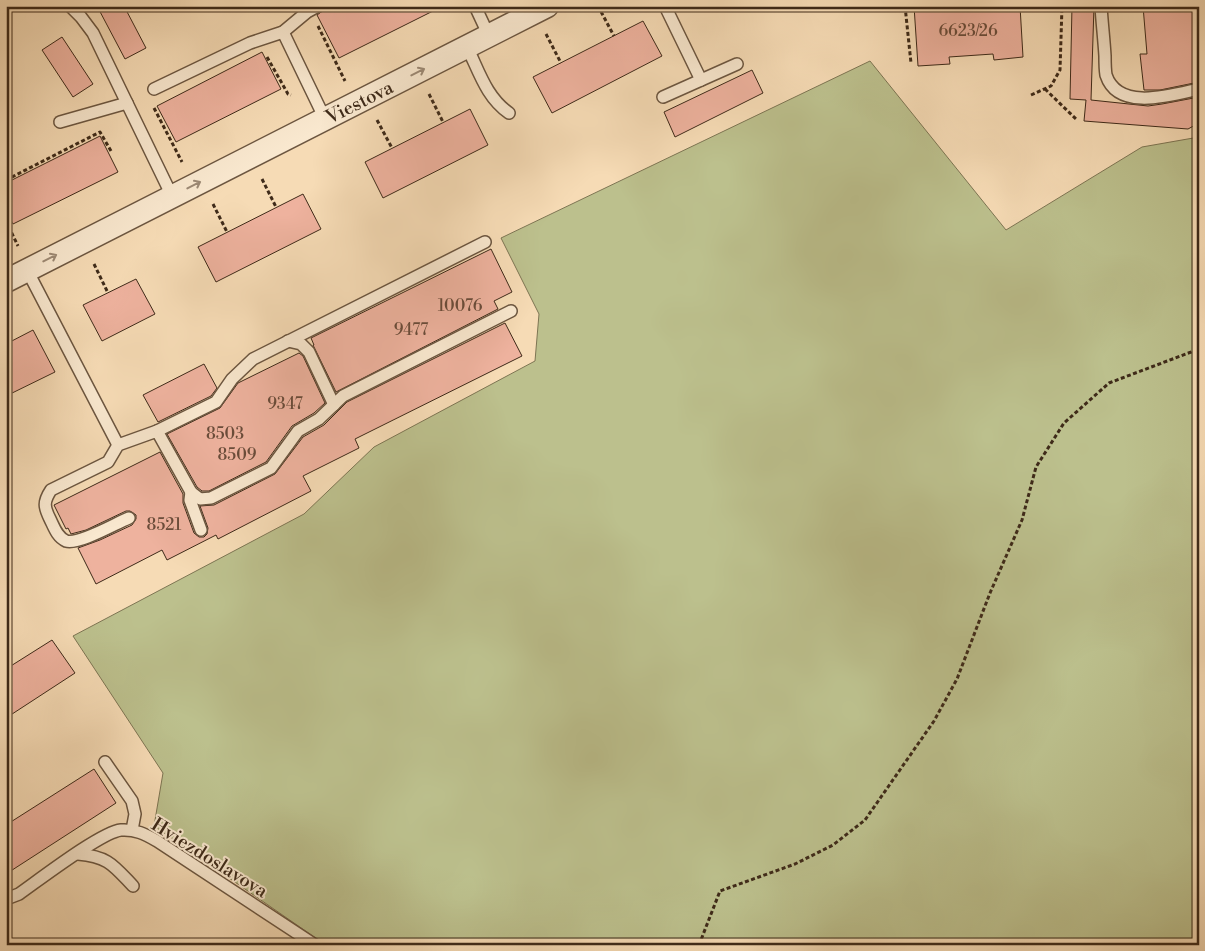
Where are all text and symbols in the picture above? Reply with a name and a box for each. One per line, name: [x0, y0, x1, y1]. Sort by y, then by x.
house number: 6623/26: [938, 21, 998, 41]
one-way arrow: [410, 67, 425, 77]
street label: Viestova: [321, 75, 398, 130]
one-way arrow: [187, 180, 202, 190]
one-way arrow: [42, 253, 57, 263]
house number: 10076: [438, 296, 483, 316]
house number: 9477: [394, 320, 428, 340]
house number: 9347: [267, 394, 303, 414]
house number: 8503: [206, 424, 244, 444]
house number: 8509: [218, 445, 257, 465]
house number: 8521: [147, 515, 182, 535]
street label: Hviezdoslavova: [147, 812, 272, 903]

